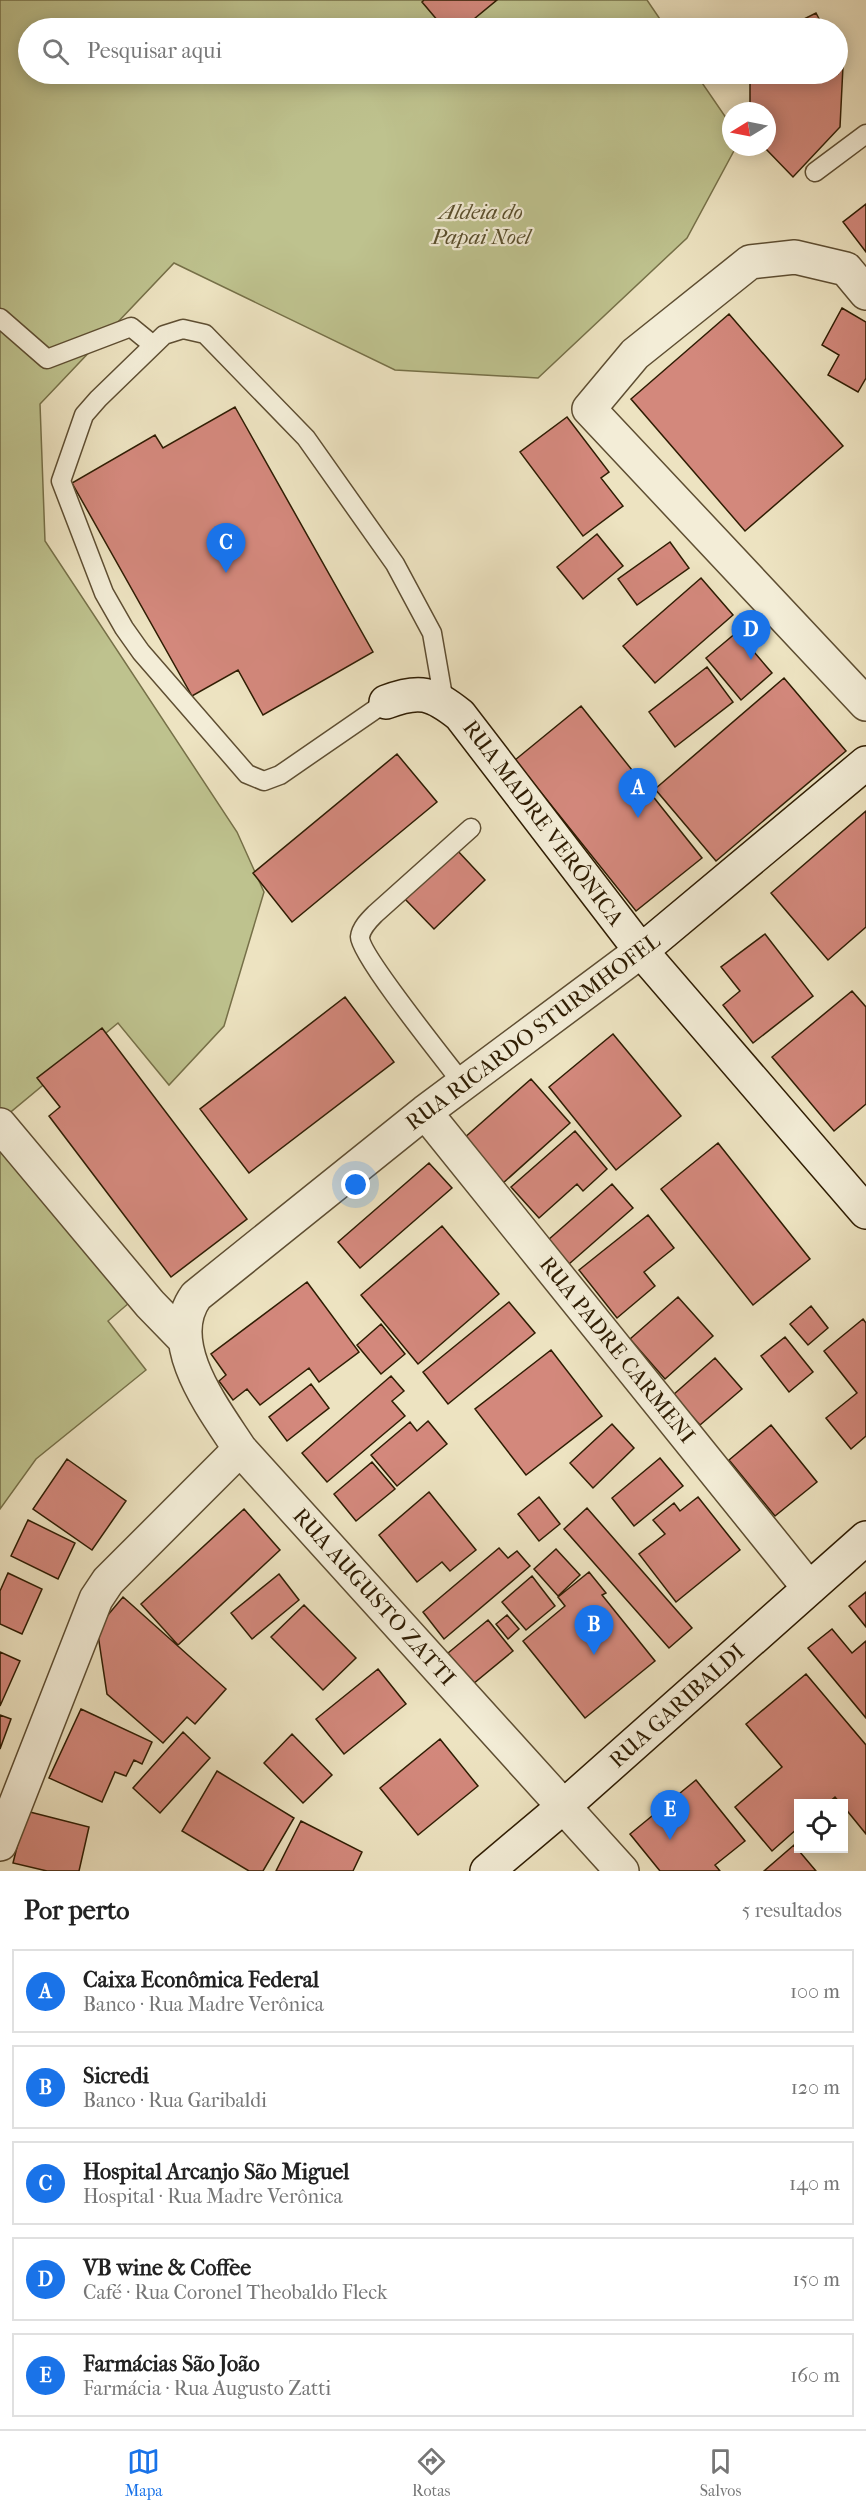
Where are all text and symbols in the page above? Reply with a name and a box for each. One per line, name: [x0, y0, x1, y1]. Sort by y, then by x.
search box: [18, 18, 848, 84]
icon: search: [39, 35, 72, 68]
text: Pesquisar aqui: [87, 38, 222, 64]
north arrow: [722, 102, 776, 156]
park label: Aldeia do Papai Noel: [431, 199, 533, 250]
pin: C: [206, 524, 246, 573]
pin: D: [732, 610, 771, 660]
street label: RUA MADRE VERÔNICA: [457, 714, 631, 931]
pin: A: [618, 768, 658, 818]
street label: RUA RICARDO STURMHOFEL: [401, 927, 666, 1136]
your location: [341, 1170, 370, 1199]
street label: RUA PADRE CARMENI: [534, 1251, 701, 1449]
street label: RUA AUGUSTO ZATTI: [287, 1503, 461, 1692]
pin: B: [574, 1606, 614, 1655]
street label: RUA GARIBALDI: [604, 1638, 750, 1773]
pin: E: [650, 1790, 690, 1840]
map controls: [794, 1799, 848, 1853]
button: locate: [794, 1799, 848, 1853]
text: Por perto: [24, 1895, 129, 1926]
text: 5 resultados: [742, 1899, 842, 1922]
text: Caixa Econômica Federal: [83, 1967, 319, 1993]
text: A: [39, 1980, 52, 2003]
text: 100 m: [790, 1980, 840, 2003]
text: Banco · Rua Madre Verônica: [83, 1993, 324, 2016]
text: Sicredi: [83, 2063, 149, 2089]
text: B: [39, 2076, 52, 2099]
text: 120 m: [791, 2076, 840, 2099]
text: Banco · Rua Garibaldi: [83, 2089, 267, 2112]
text: Hospital Arcanjo São Miguel: [83, 2159, 349, 2185]
text: C: [39, 2172, 52, 2195]
text: 140 m: [789, 2172, 840, 2195]
text: Hospital · Rua Madre Verônica: [83, 2185, 343, 2208]
text: VB wine & Coffee: [83, 2255, 251, 2281]
text: D: [38, 2268, 53, 2291]
text: 150 m: [792, 2268, 840, 2291]
text: Café · Rua Coronel Theobaldo Fleck: [83, 2281, 387, 2304]
text: Farmácias São João: [83, 2351, 260, 2377]
text: E: [39, 2364, 52, 2387]
text: 160 m: [790, 2364, 840, 2387]
text: Farmácia · Rua Augusto Zatti: [83, 2377, 331, 2400]
tab: Mapa: [125, 2445, 163, 2500]
tab: Rotas: [412, 2445, 451, 2500]
tab: Salvos: [700, 2445, 741, 2500]

